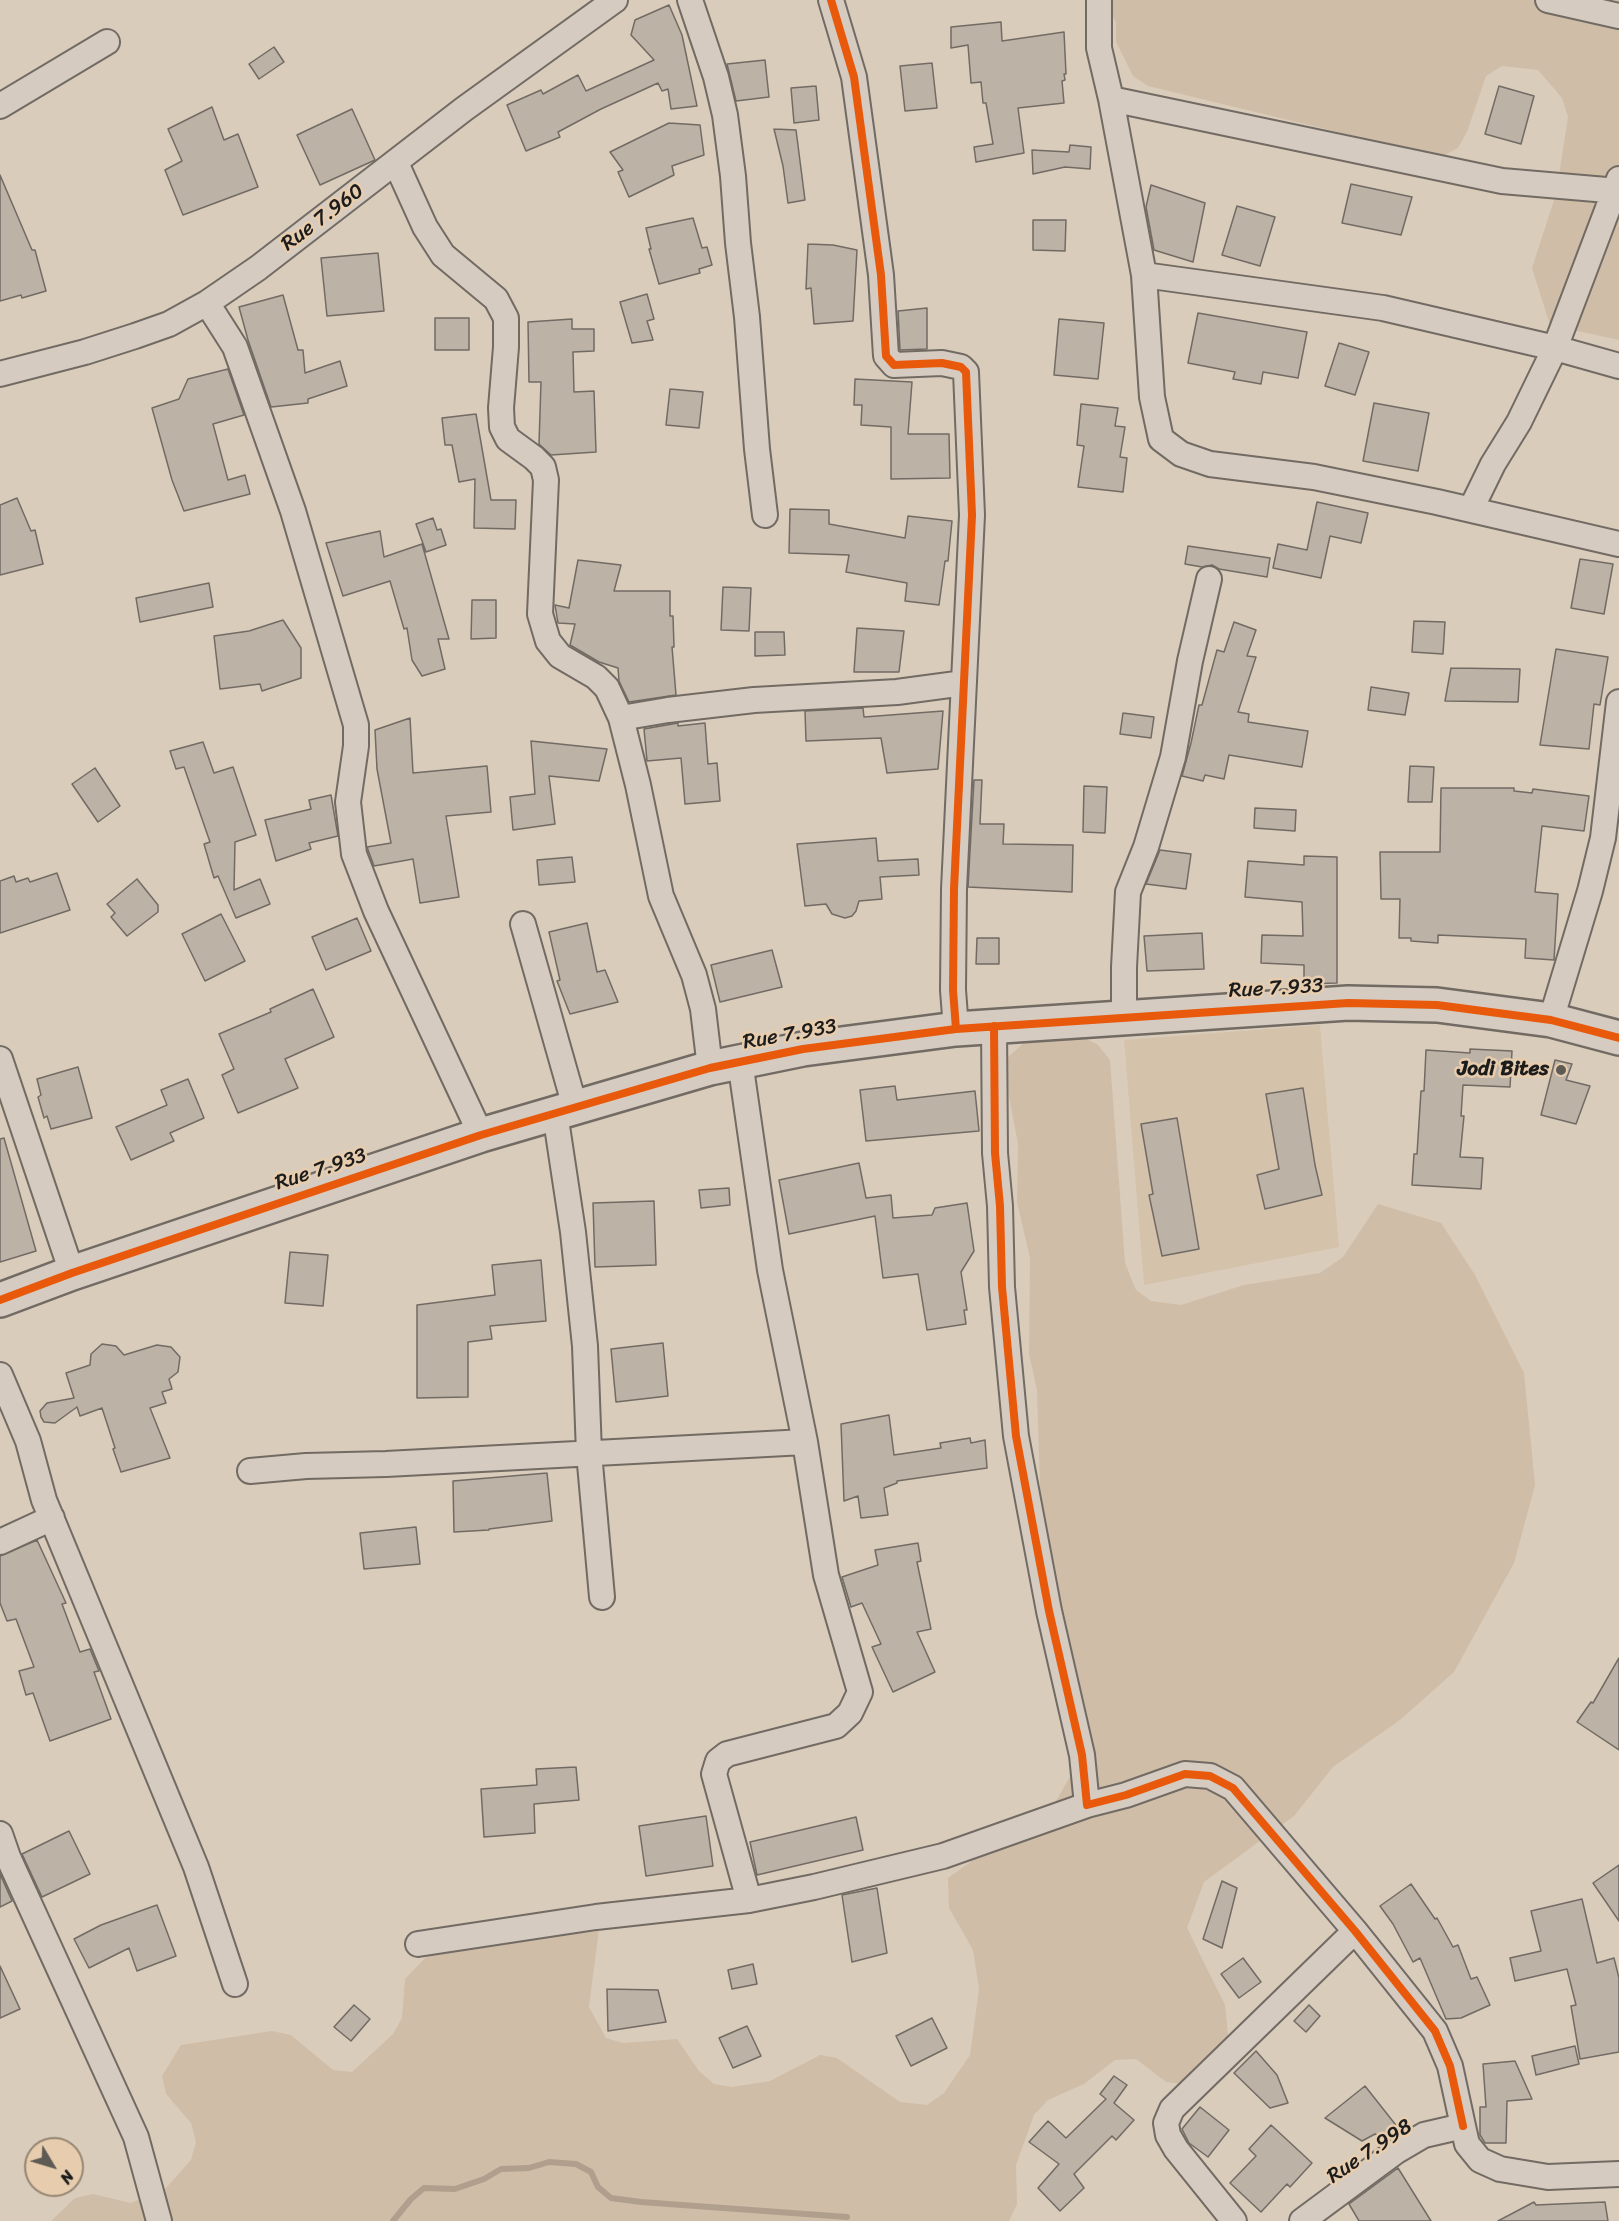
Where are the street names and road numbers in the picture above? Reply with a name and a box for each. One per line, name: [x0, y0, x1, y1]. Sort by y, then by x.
street label: Rue 7.960: [277, 179, 369, 257]
street label: Rue 7.933: [1228, 974, 1324, 1004]
street label: Rue 7.933: [741, 1014, 839, 1056]
street label: Rue 7.933: [272, 1143, 370, 1197]
street label: Rue 7.998: [1323, 2114, 1417, 2190]

